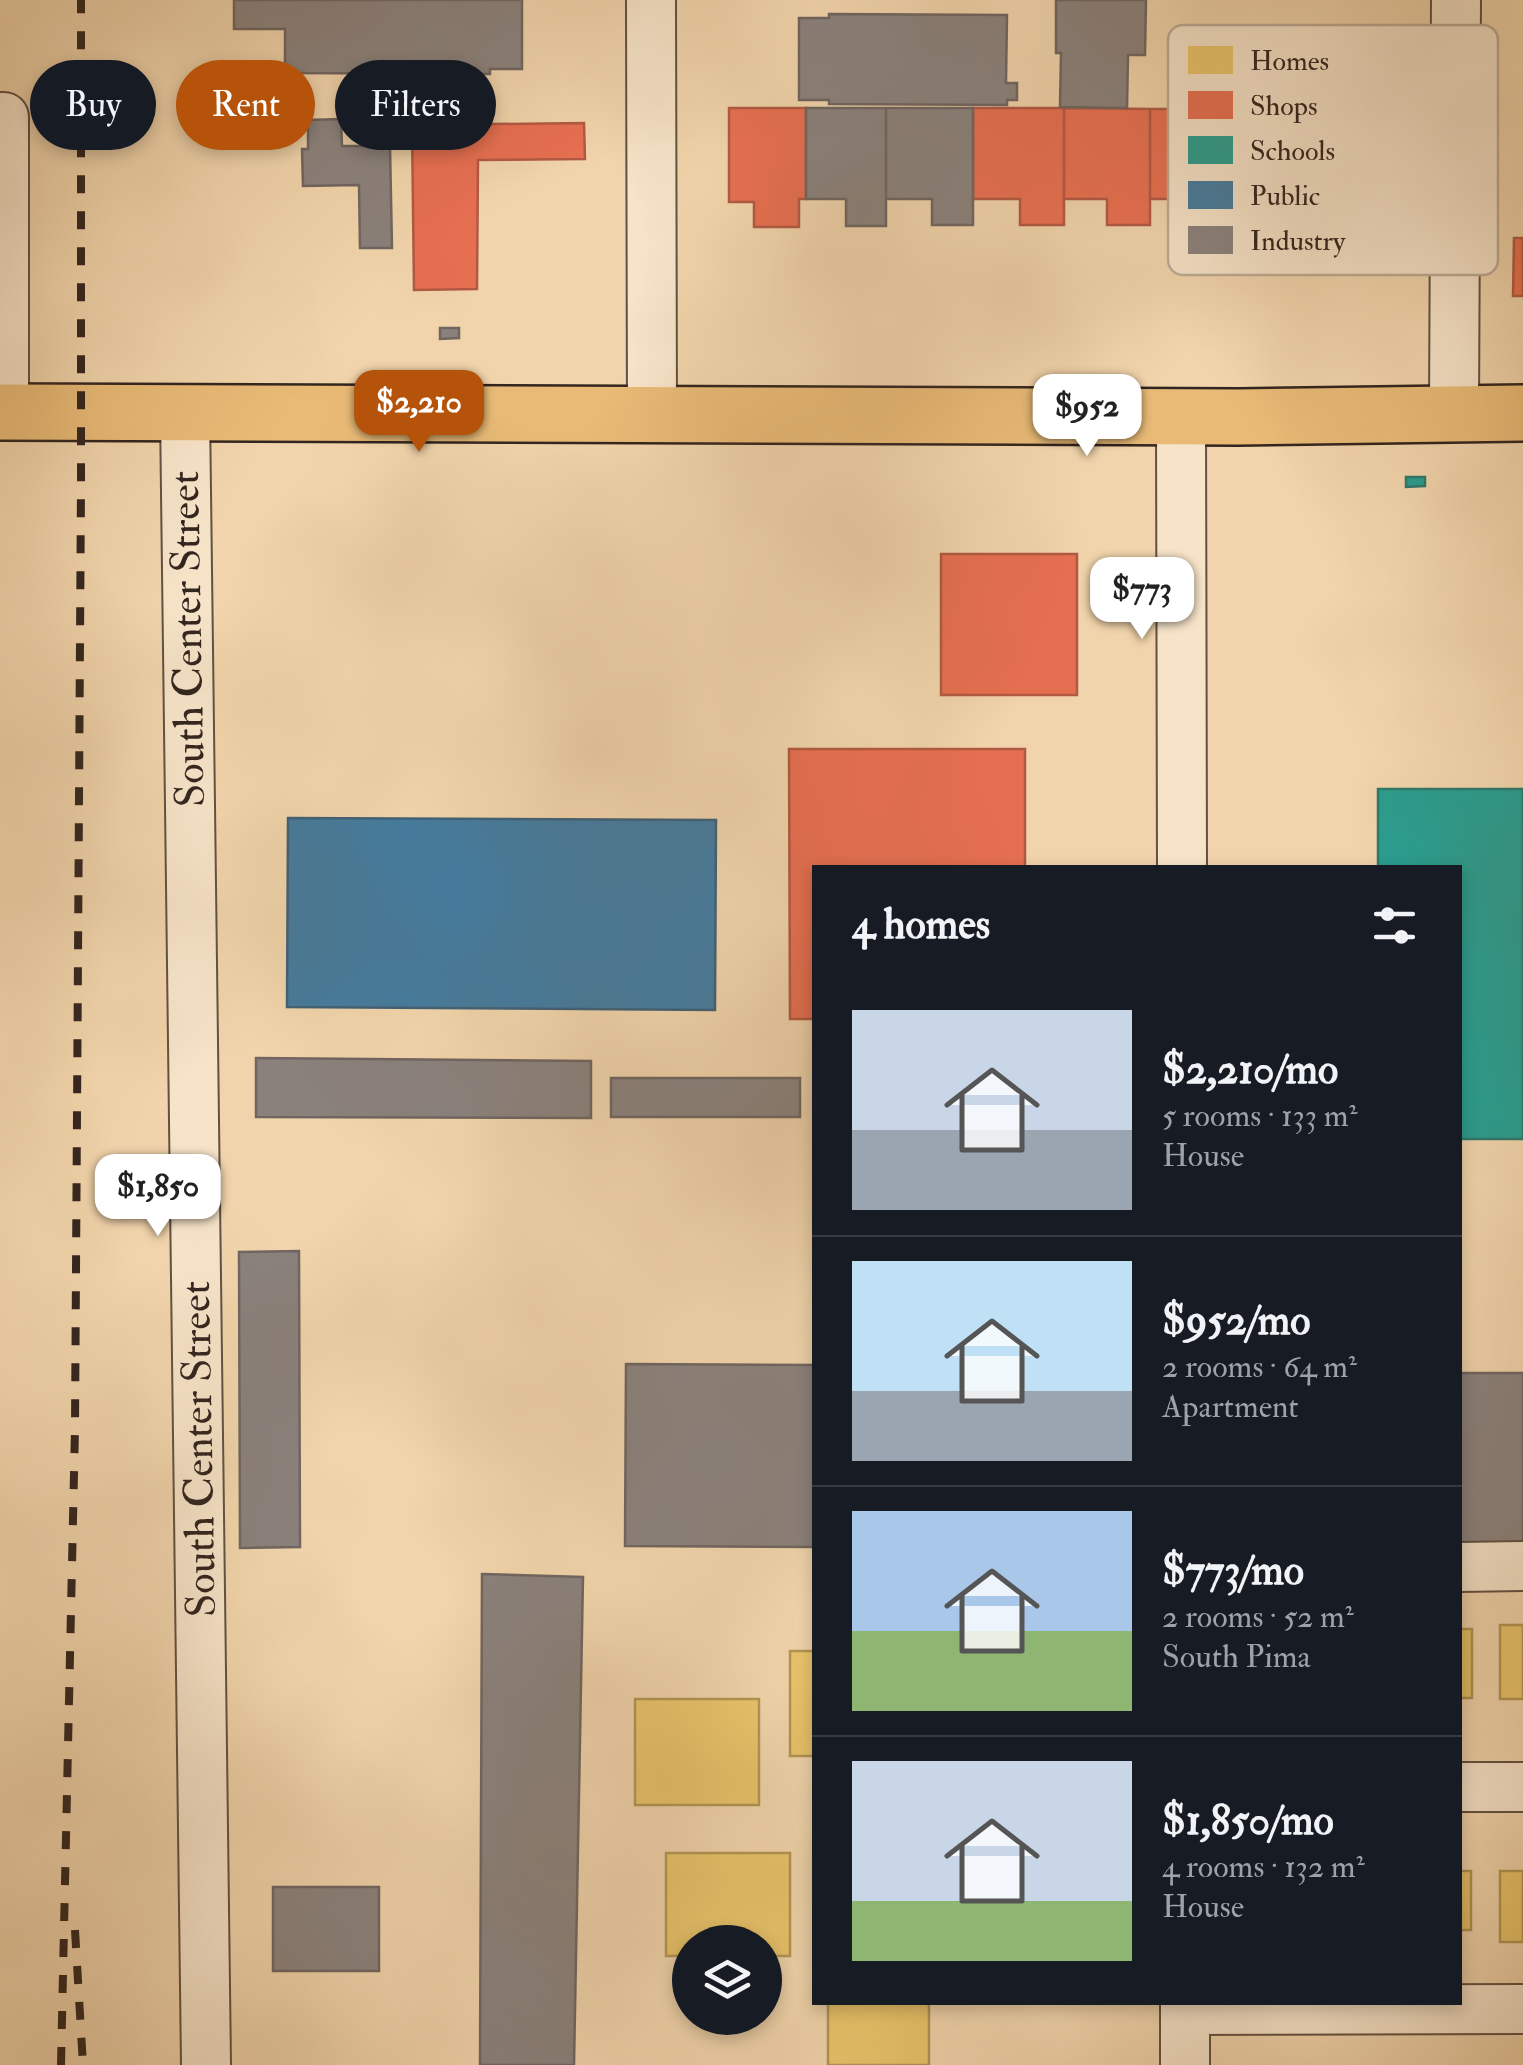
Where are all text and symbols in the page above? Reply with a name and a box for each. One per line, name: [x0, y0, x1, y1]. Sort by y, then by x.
legend: [1168, 25, 1498, 275]
text: Homes: [1250, 44, 1329, 79]
chip: Buy: [30, 60, 156, 150]
chip: Rent: [176, 60, 315, 150]
chip: Filters: [335, 60, 496, 150]
text: Shops: [1250, 89, 1317, 124]
text: Schools: [1250, 134, 1335, 169]
text: Public: [1250, 179, 1320, 214]
text: Industry: [1250, 224, 1346, 259]
pin: $2,210: [338, 370, 500, 455]
pin: $952: [1028, 374, 1146, 459]
text: $2,210: [376, 382, 462, 422]
text: $952: [1055, 386, 1119, 426]
street label: South Center Street: [159, 470, 217, 808]
pin: $773: [1083, 557, 1201, 642]
text: $773: [1112, 569, 1172, 609]
icon: filters: [1367, 898, 1422, 953]
text: 4 homes: [852, 899, 990, 951]
text: $2,210/mo: [1162, 1044, 1338, 1096]
icon: home: [932, 1050, 1052, 1170]
text: 5 rooms · 133 m²: [1162, 1096, 1358, 1136]
text: House: [1162, 1136, 1244, 1176]
pin: $1,850: [77, 1154, 239, 1239]
text: $1,850: [117, 1166, 199, 1206]
street label: South Center Street: [170, 1280, 228, 1618]
text: $952/mo: [1162, 1295, 1310, 1347]
icon: home: [932, 1301, 1052, 1421]
text: 2 rooms · 64 m²: [1162, 1347, 1357, 1387]
text: Apartment: [1162, 1387, 1299, 1427]
text: $773/mo: [1162, 1545, 1304, 1597]
icon: home: [932, 1551, 1052, 1671]
text: 2 rooms · 52 m²: [1162, 1597, 1354, 1637]
text: South Pima: [1162, 1637, 1311, 1677]
text: $1,850/mo: [1162, 1795, 1334, 1847]
icon: home: [932, 1801, 1052, 1921]
text: 4 rooms · 132 m²: [1162, 1847, 1365, 1887]
text: House: [1162, 1887, 1244, 1927]
map controls: [672, 1925, 782, 2035]
button: layers: [672, 1925, 782, 2035]

